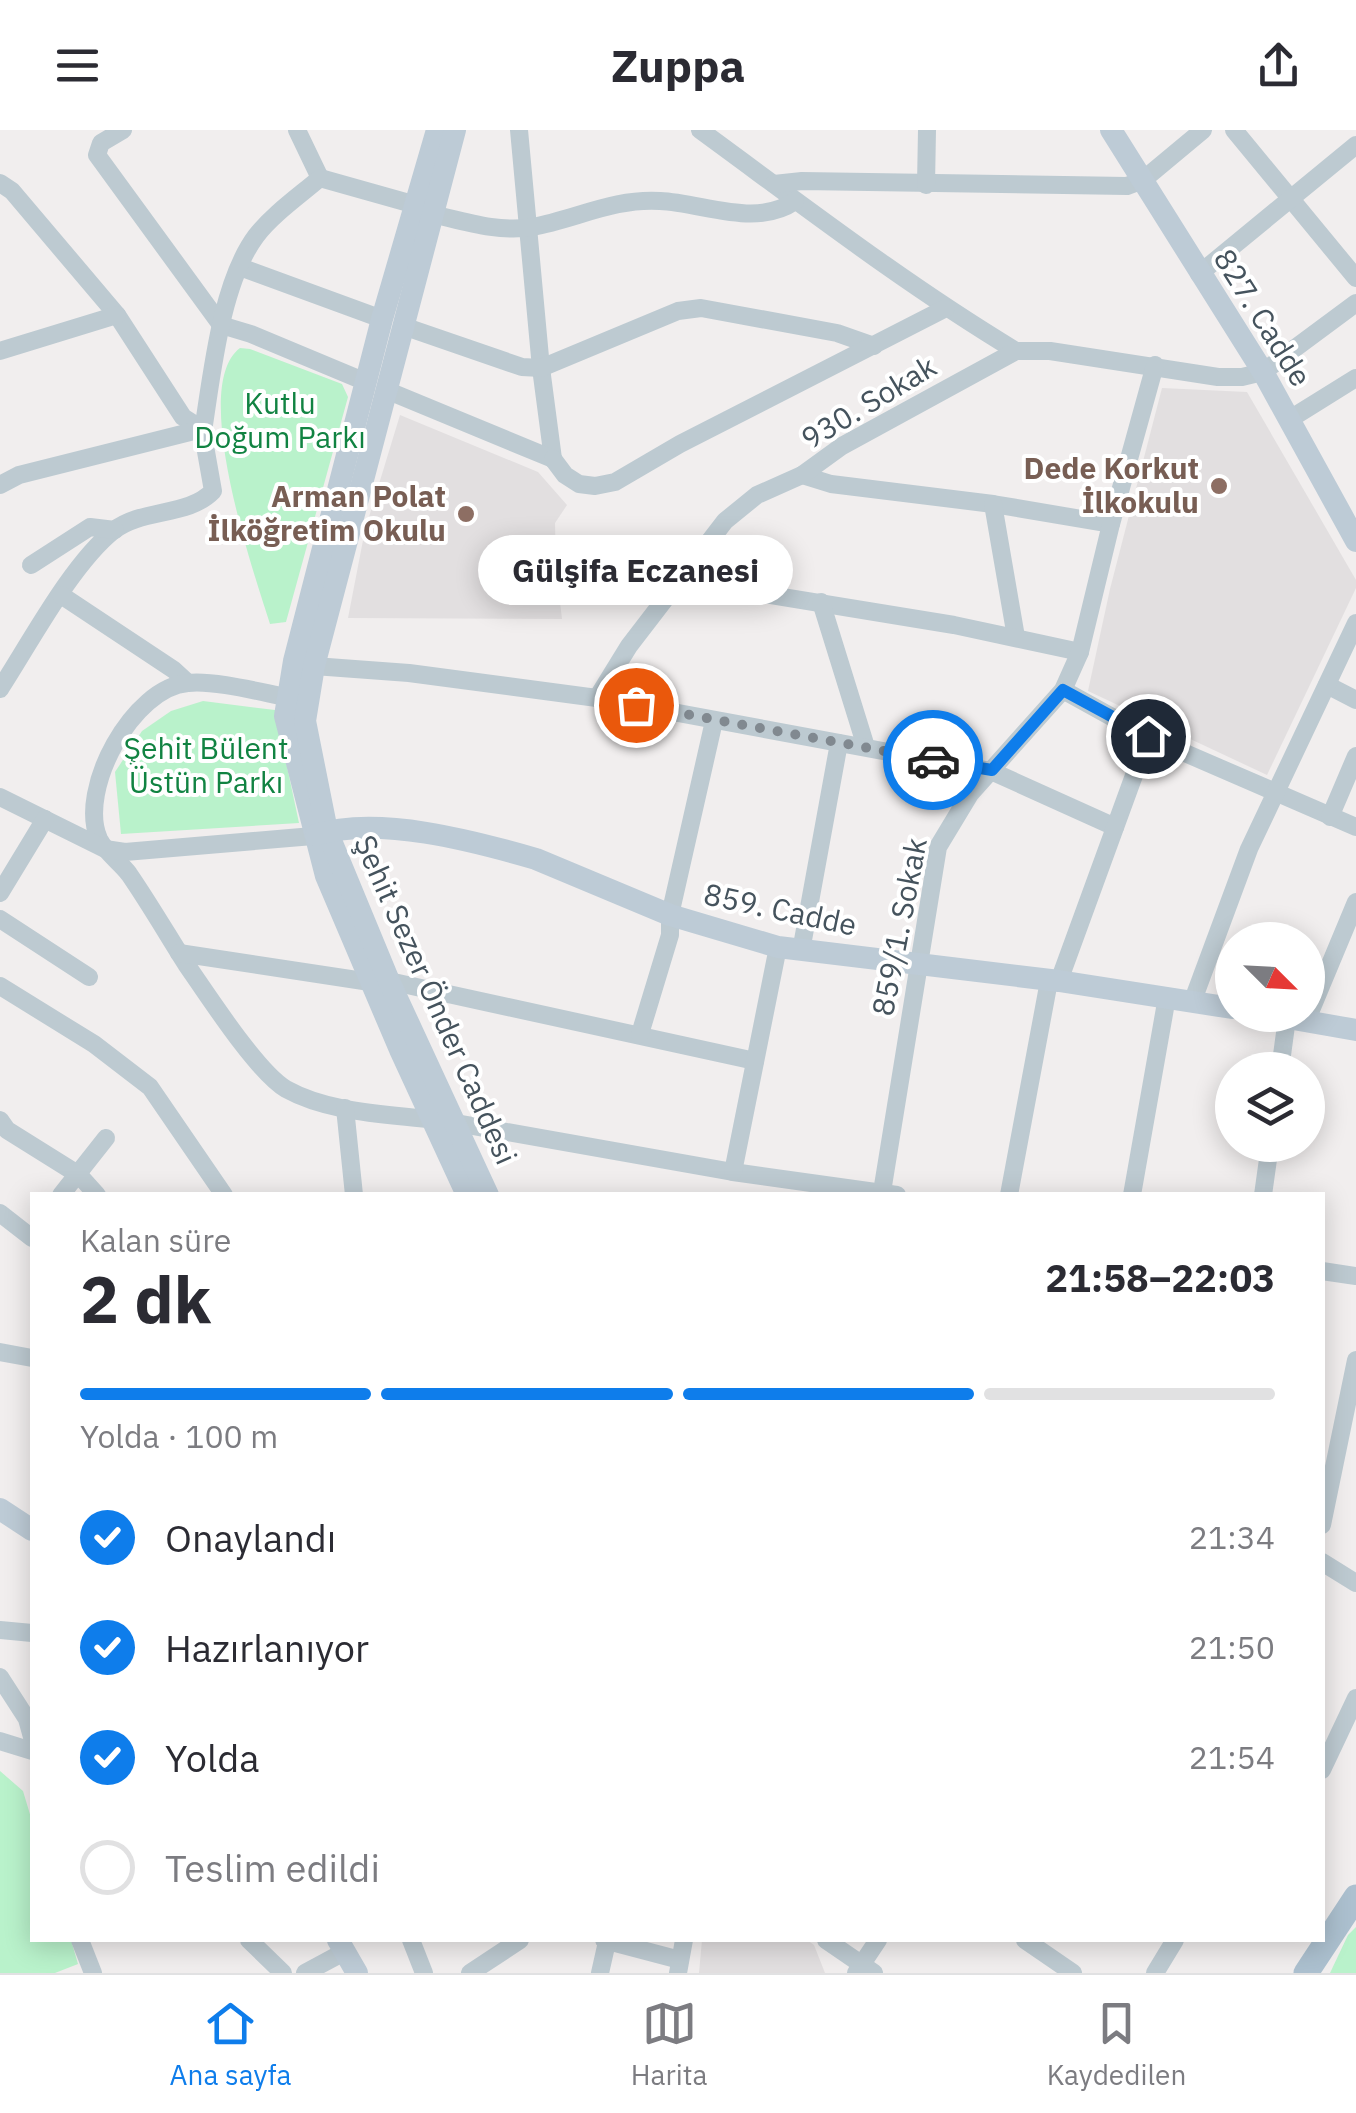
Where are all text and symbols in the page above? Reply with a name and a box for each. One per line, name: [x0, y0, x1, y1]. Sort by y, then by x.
text: Zuppa: [611, 36, 745, 94]
icon: menu: [50, 38, 105, 93]
icon: share: [1251, 38, 1306, 93]
street label: 827. Cadde: [1206, 241, 1321, 393]
street label: 930. Sokak: [793, 346, 943, 457]
park label: Kutlu Doğum Parkı: [194, 383, 366, 456]
place label: Dede Korkut İlkokulu: [1024, 448, 1199, 521]
marker: Dede Korkut İlkokulu: [1208, 475, 1230, 497]
place label: Arman Polat İlköğretim Okulu: [208, 476, 446, 549]
marker: Arman Polat İlköğretim Okulu: [455, 503, 477, 525]
callout: Gülşifa Eczanesi: [478, 535, 794, 605]
text: Gülşifa Eczanesi: [512, 549, 759, 591]
pin: [594, 663, 679, 748]
icon: bag: [609, 678, 664, 733]
pin: [1106, 694, 1191, 779]
icon: home: [1121, 709, 1176, 764]
courier: [883, 710, 983, 810]
park label: Şehit Bülent Üstün Parkı: [124, 728, 288, 801]
icon: car: [906, 733, 961, 788]
street label: Şehit Sezer Önder Caddesi: [346, 829, 527, 1170]
street label: 859/1. Sokak: [862, 834, 935, 1019]
street label: 859. Cadde: [700, 873, 860, 944]
north arrow: [1215, 922, 1325, 1032]
map controls: [1215, 922, 1325, 1162]
button: layers: [1215, 1052, 1325, 1162]
text: Kalan süre: [80, 1219, 231, 1261]
text: 21:58–22:03: [1045, 1253, 1275, 1302]
text: 2 dk: [80, 1256, 211, 1341]
text: Yolda · 100 m: [80, 1415, 278, 1457]
icon: check: [80, 1510, 135, 1565]
text: Onaylandı: [165, 1513, 336, 1562]
text: 21:34: [1189, 1516, 1275, 1558]
icon: check: [80, 1620, 135, 1675]
text: Hazırlanıyor: [165, 1623, 369, 1672]
text: 21:50: [1189, 1626, 1275, 1668]
icon: check: [80, 1730, 135, 1785]
text: Yolda: [165, 1733, 260, 1782]
text: 21:54: [1189, 1736, 1275, 1778]
text: Teslim edildi: [165, 1843, 380, 1892]
tab: Ana sayfa: [170, 1996, 292, 2093]
tab: Harita: [631, 1996, 708, 2093]
tab: Kaydedilen: [1047, 1996, 1186, 2093]

